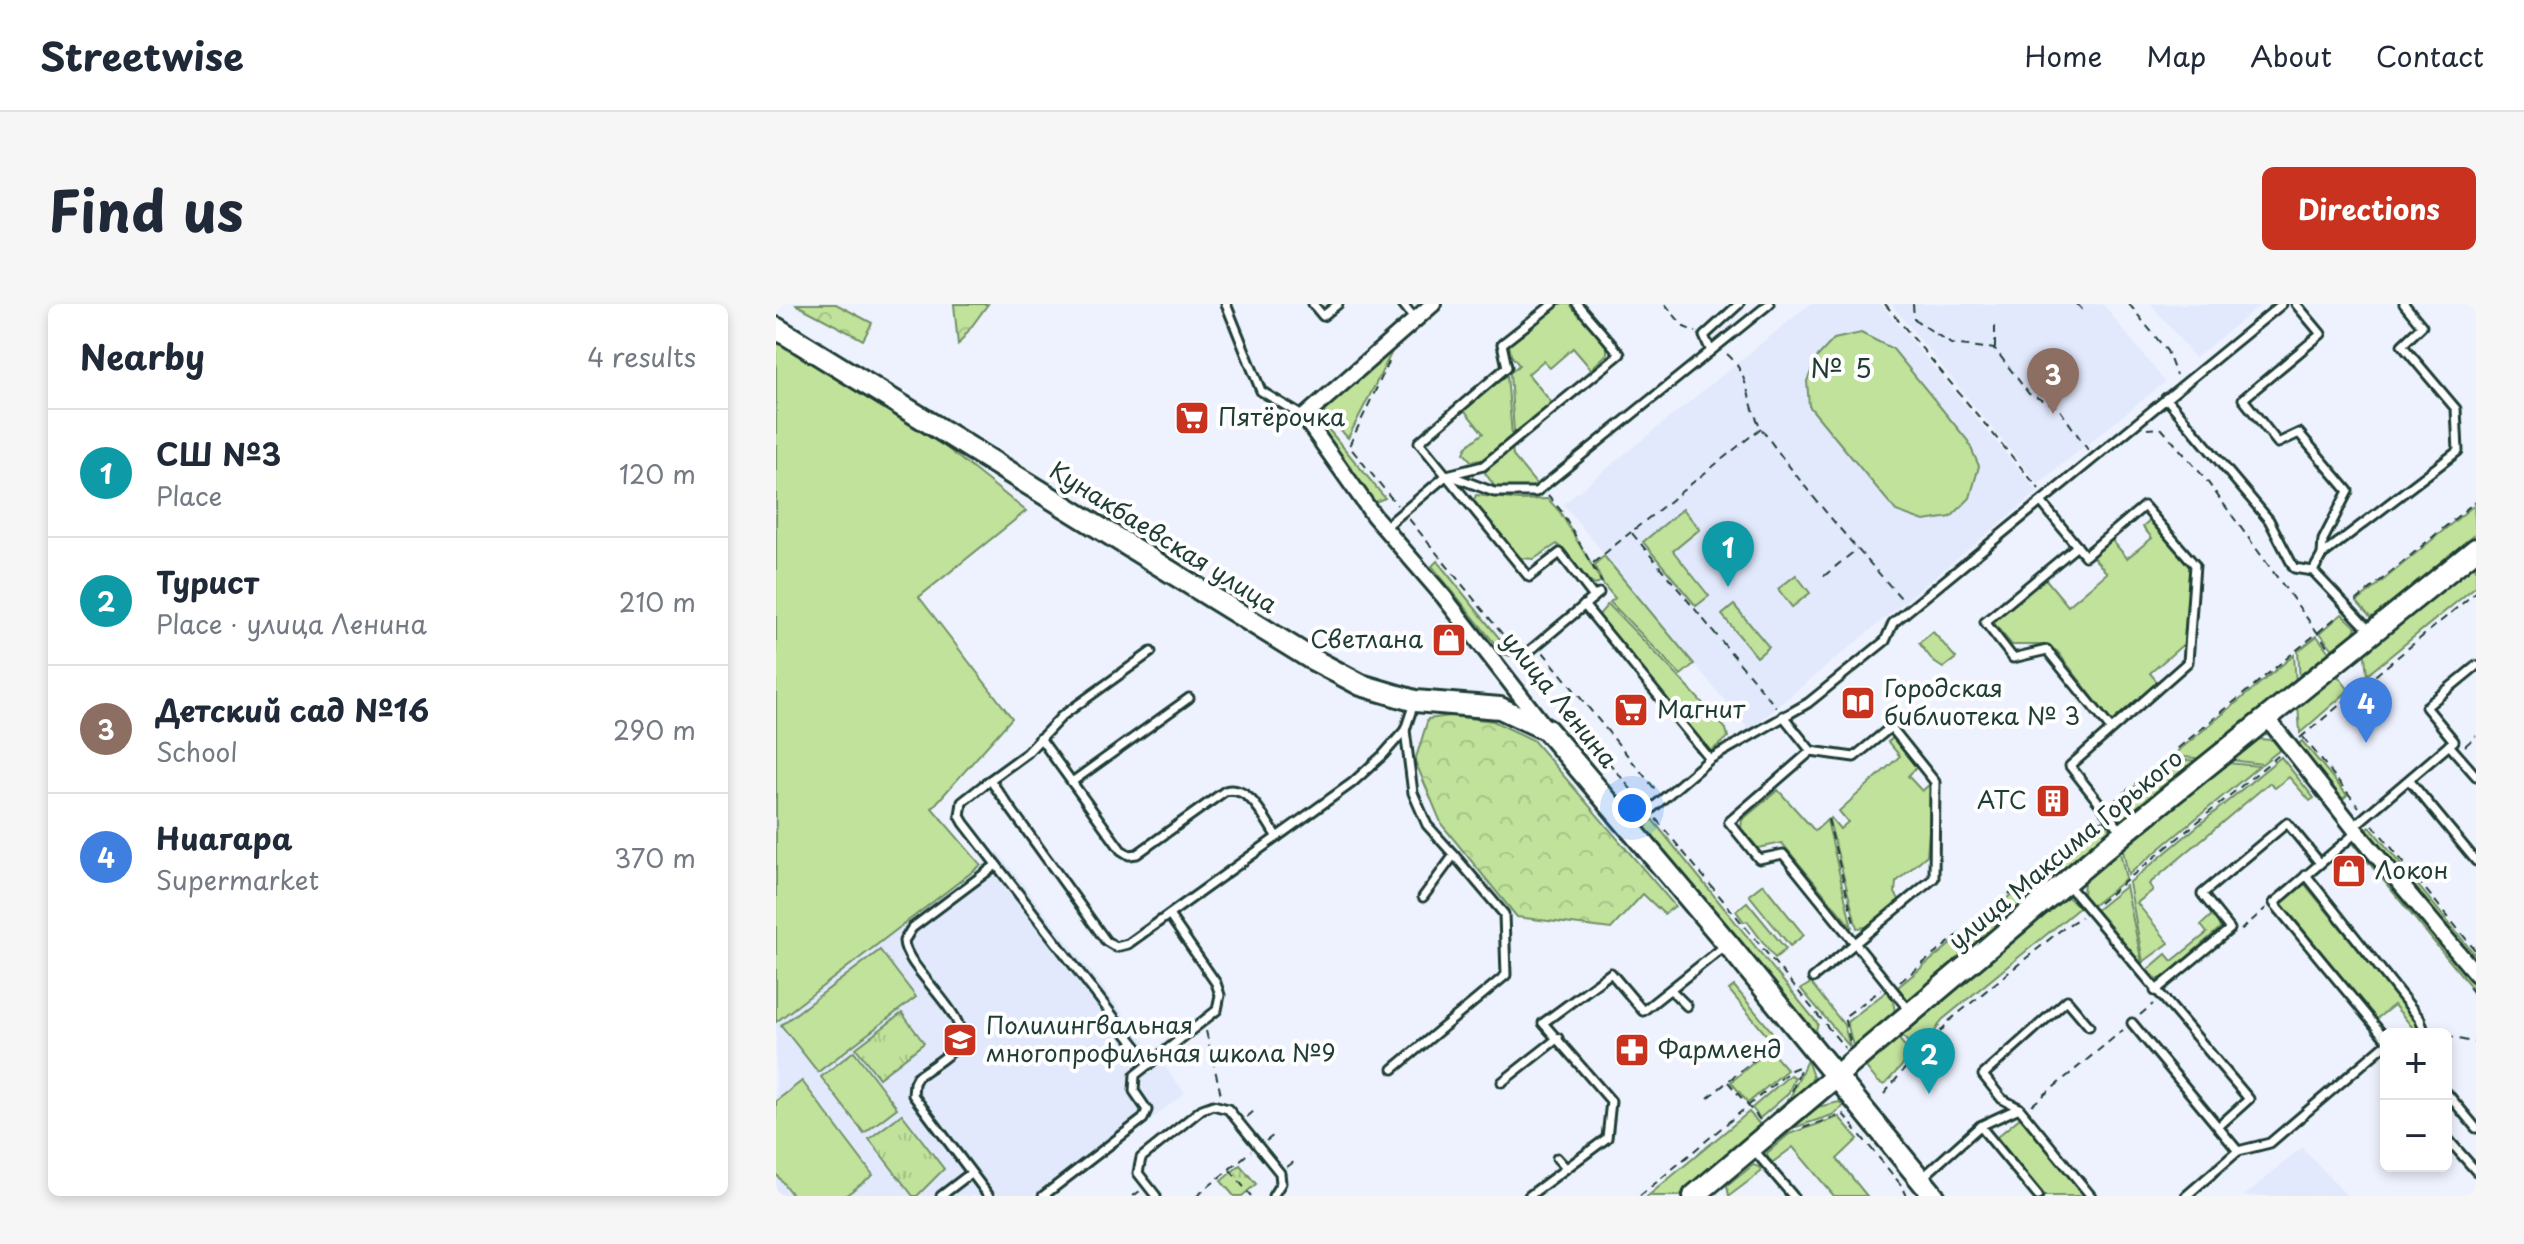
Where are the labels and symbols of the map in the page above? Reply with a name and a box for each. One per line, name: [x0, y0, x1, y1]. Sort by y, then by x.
district label: № 5: [1810, 348, 1874, 387]
pin: 3: [2027, 348, 2079, 414]
place label: Пятёрочка: [1218, 398, 1345, 434]
supermarket icon: Пятёрочка: [1173, 399, 1211, 437]
street label: Кунакбаевская улица: [1043, 451, 1285, 621]
pin: 1: [1702, 521, 1754, 587]
place label: Светлана: [1310, 620, 1423, 656]
shop icon: Светлана: [1430, 621, 1468, 659]
street label: улица Ленина: [1494, 623, 1627, 775]
place label: Городская библиотека № 3: [1884, 669, 2080, 733]
pin: 4: [2340, 677, 2392, 743]
library icon: Городская библиотека № 3: [1839, 684, 1877, 722]
place label: Магнит: [1657, 690, 1746, 726]
supermarket icon: Магнит: [1612, 691, 1650, 729]
street label: улица Максима Горького: [1940, 739, 2190, 958]
place label: АТС: [1977, 781, 2027, 817]
building icon: АТС: [2034, 782, 2072, 820]
your location: [1612, 788, 1652, 828]
place label: Локон: [2375, 851, 2448, 887]
shop icon: Локон: [2330, 852, 2368, 890]
place label: Полилингвальная многопрофильная школа №9: [986, 1006, 1336, 1070]
school or university icon: Полилингвальная многопрофильная школа №9: [941, 1021, 979, 1059]
pin: 2: [1903, 1028, 1955, 1094]
place label: Фармленд: [1658, 1030, 1782, 1066]
pharmacy icon: Фармленд: [1613, 1031, 1651, 1069]

